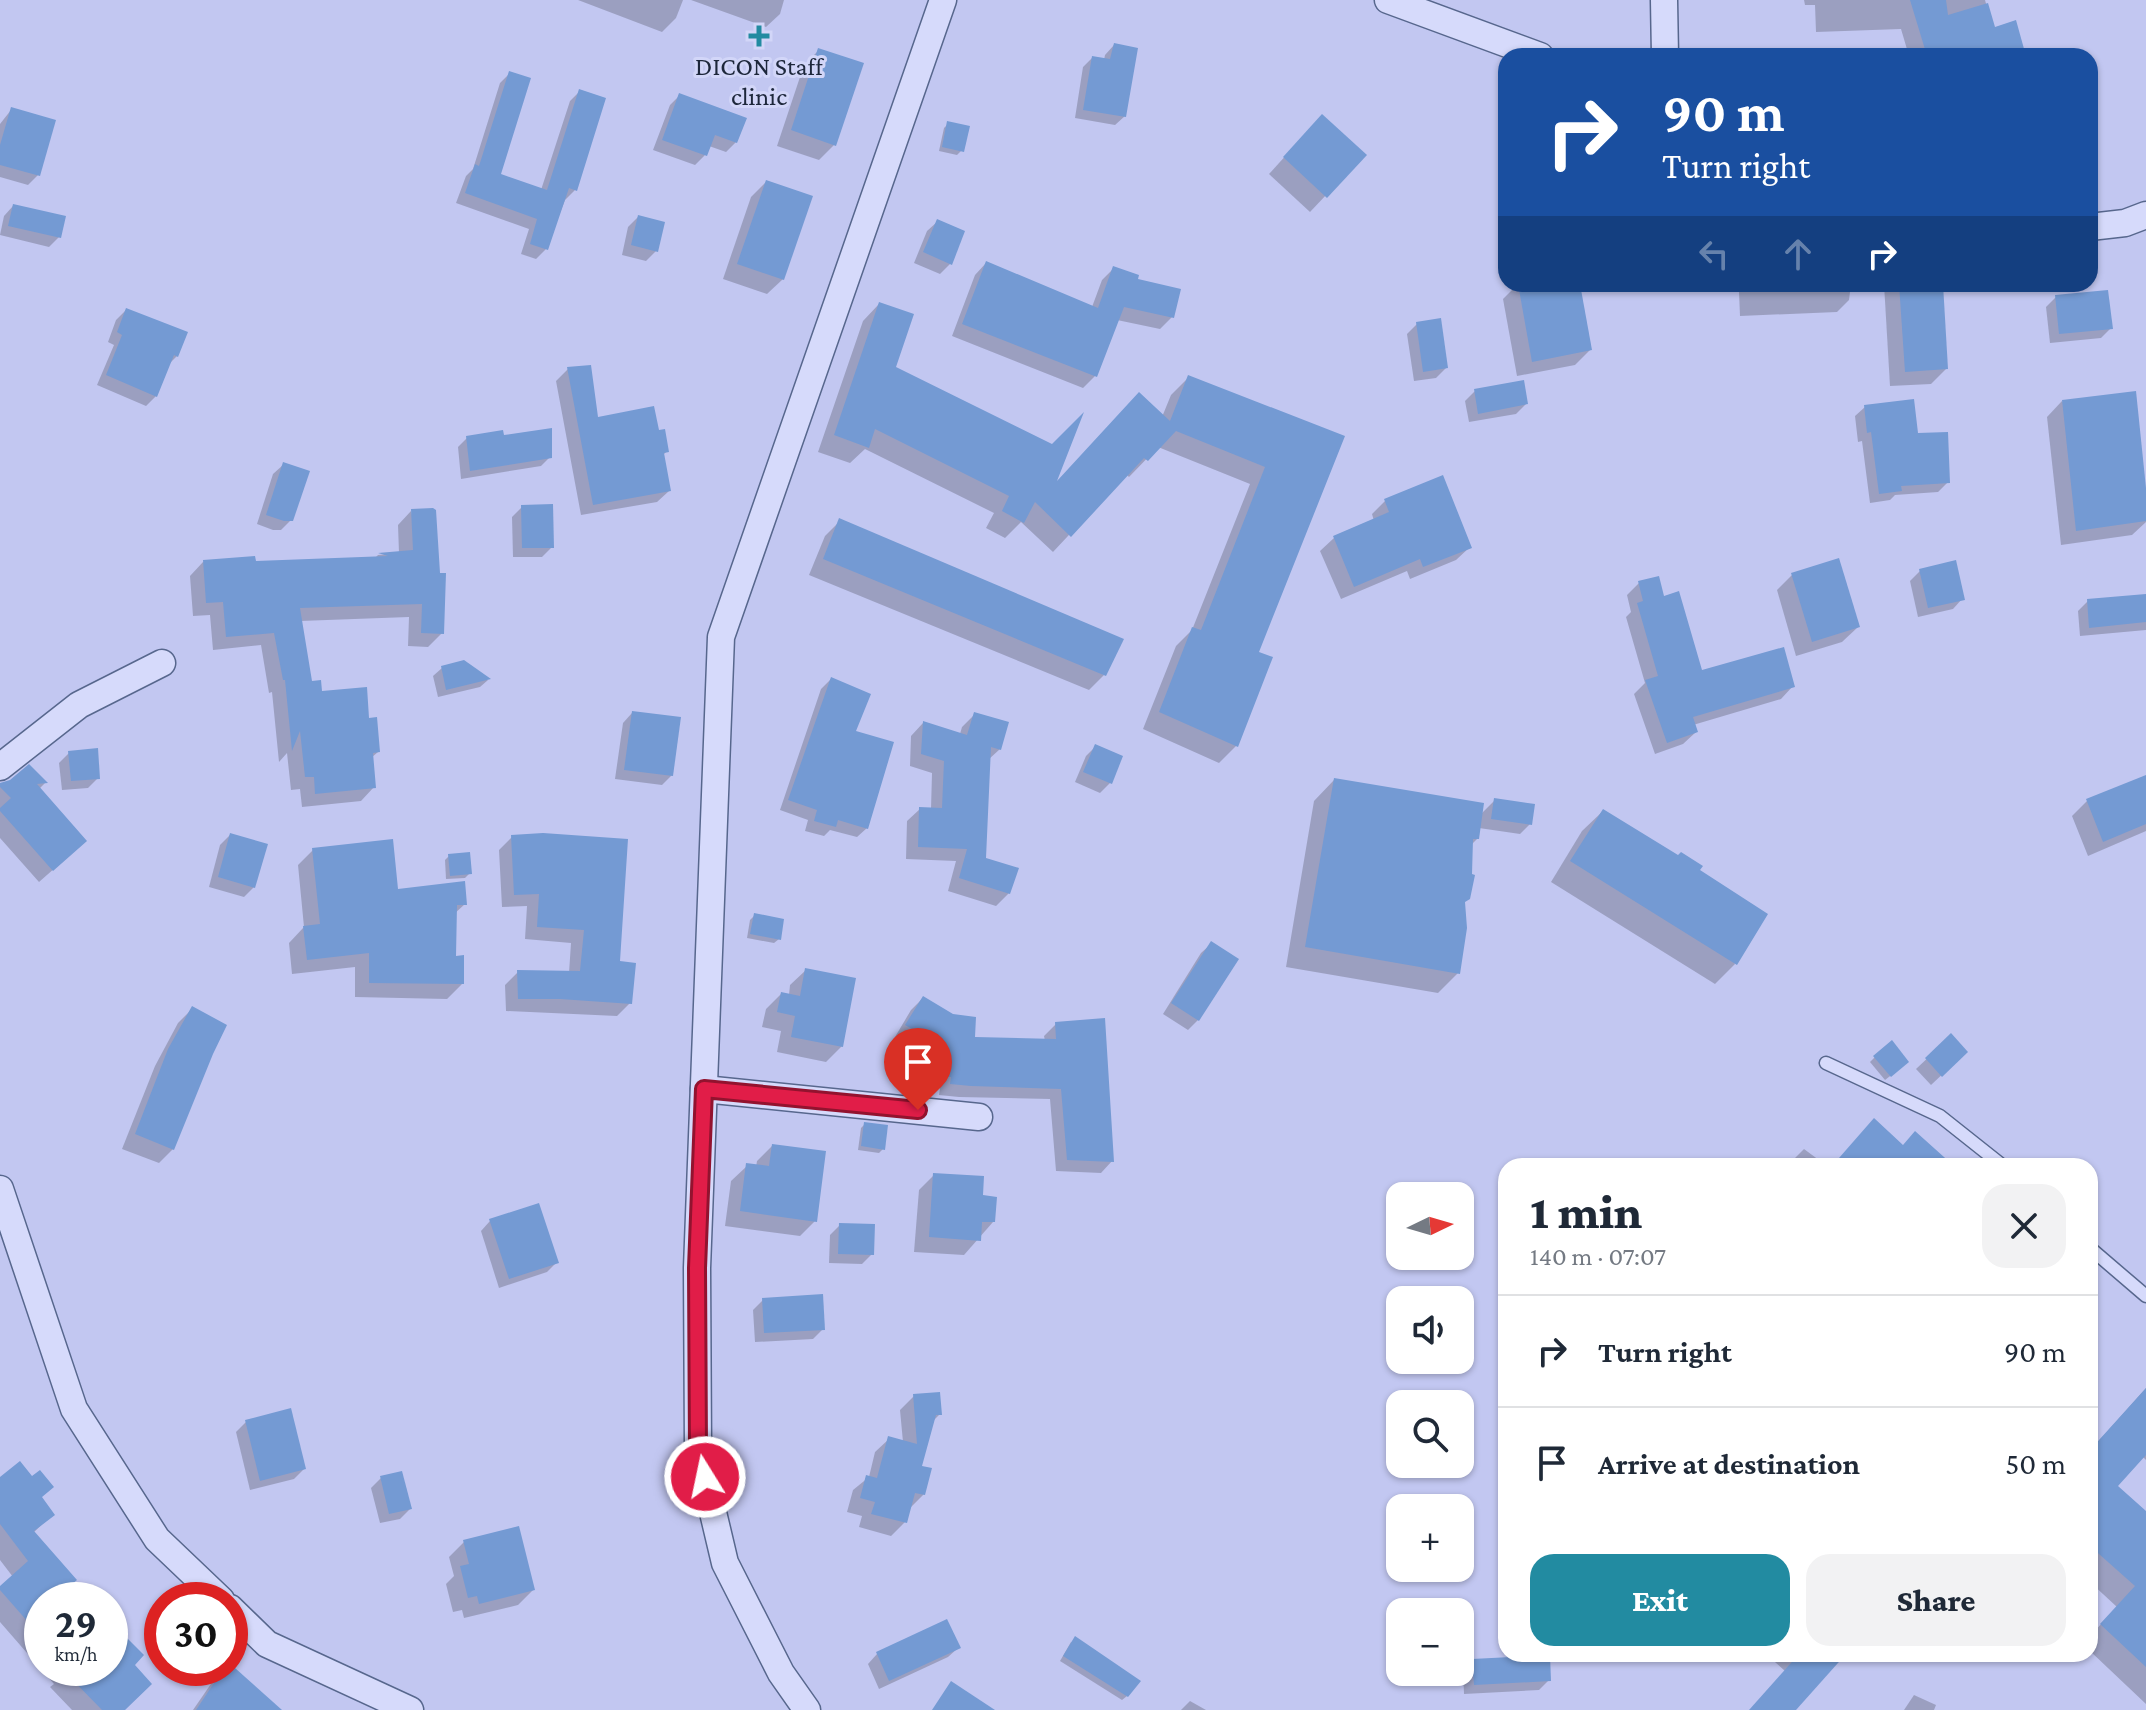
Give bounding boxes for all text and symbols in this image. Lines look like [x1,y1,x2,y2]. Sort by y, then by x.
marker: DICON Staff clinic [748,25,770,47]
place label: DICON Staff clinic [695,52,824,111]
icon: right [1530,80,1634,184]
text: 90 m [1662,81,1785,143]
text: Turn right [1662,146,1810,186]
icon: left [1692,232,1736,276]
icon: ahead [1776,232,1820,276]
icon: right [1860,232,1904,276]
pin [884,1028,952,1110]
icon: arrive [896,1040,940,1084]
north arrow [1386,1182,1474,1270]
map controls [1386,1182,1474,1686]
button: close [1982,1184,2066,1268]
text: 1 min [1530,1185,1642,1238]
text: 140 m · 07:07 [1530,1242,1666,1271]
button: sound [1386,1286,1474,1374]
icon: right [1530,1329,1574,1373]
text: Turn right [1598,1335,1732,1368]
text: 90 m [2004,1335,2066,1368]
button: search [1386,1390,1474,1478]
position arrow [663,1435,747,1519]
icon: arrive [1530,1441,1574,1485]
text: Arrive at destination [1598,1447,1860,1480]
text: 50 m [2005,1447,2066,1480]
button: + [1386,1494,1474,1582]
button: Exit [1530,1554,1790,1646]
button: Share [1806,1554,2066,1646]
speed limit sign: 30 [144,1582,248,1686]
button: − [1386,1598,1474,1686]
text: 29 [55,1601,97,1646]
text: km/h [54,1643,98,1665]

